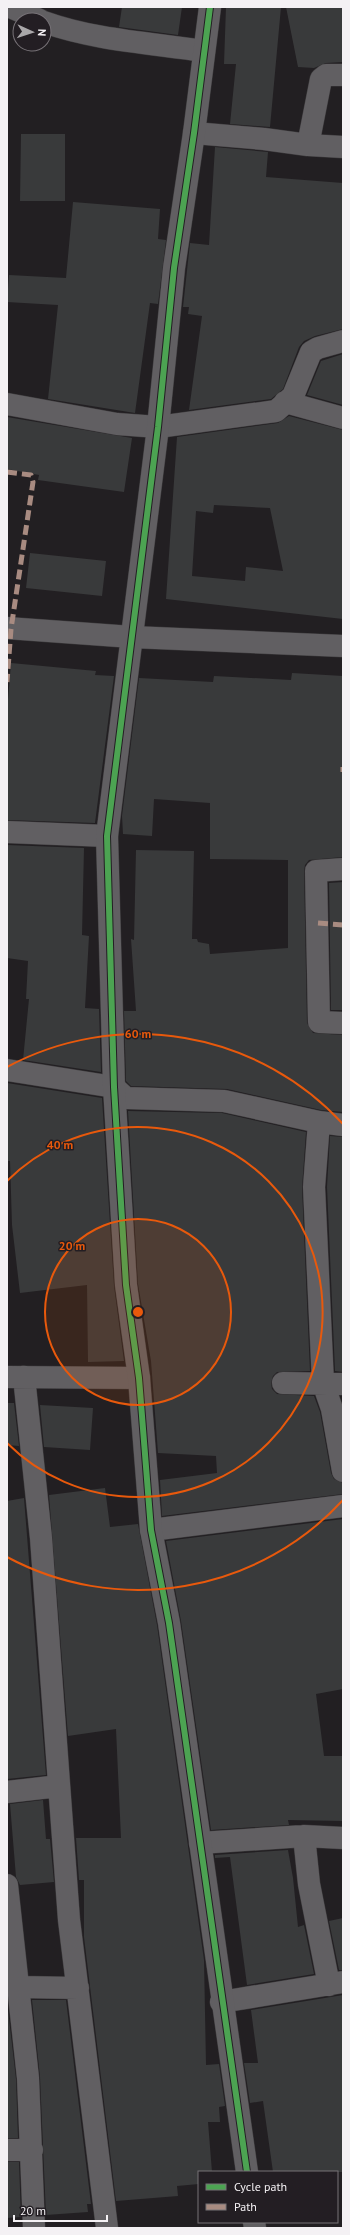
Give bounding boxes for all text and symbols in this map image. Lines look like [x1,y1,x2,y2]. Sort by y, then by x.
north arrow [12,12,52,52]
text: N [35,29,49,37]
text: 60 m [125,1026,151,1041]
text: 40 m [47,1137,73,1152]
text: 20 m [59,1238,85,1253]
centre of rings [131,1305,145,1319]
legend [198,2171,338,2223]
text: Cycle path [234,2179,287,2194]
scale bar [14,2197,107,2223]
text: Path [234,2199,257,2214]
text: 20 m [20,2203,46,2218]

